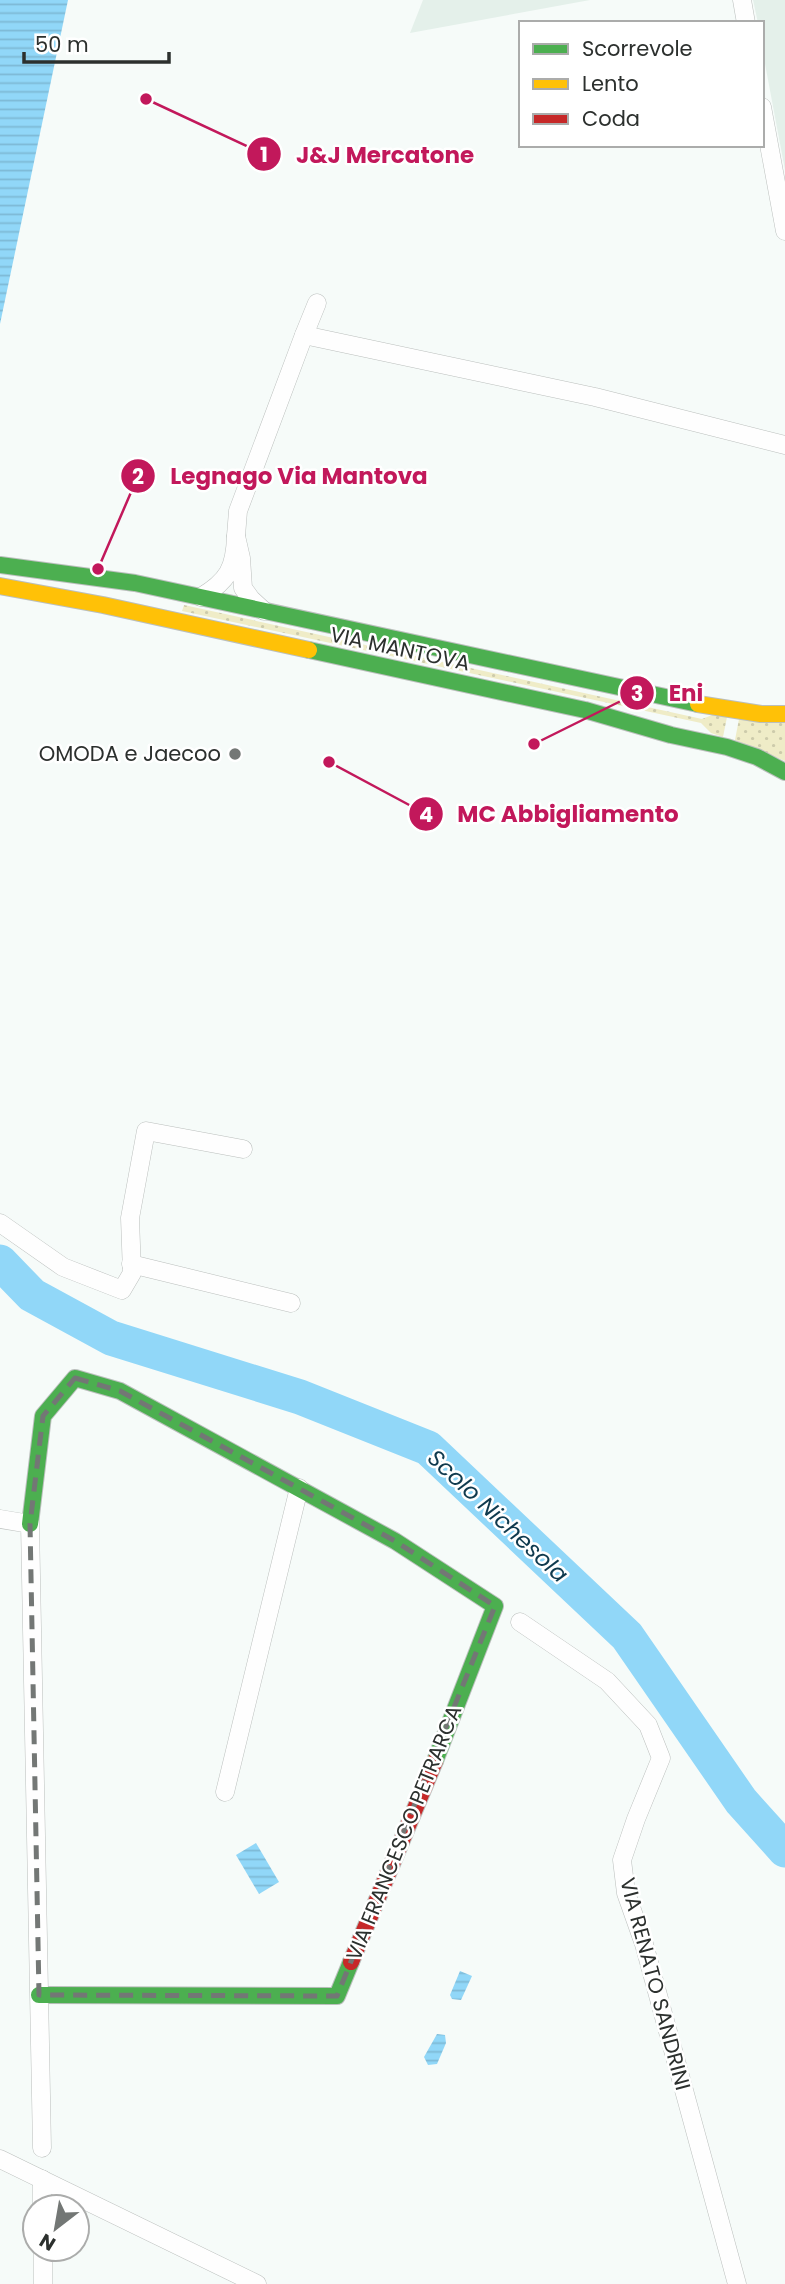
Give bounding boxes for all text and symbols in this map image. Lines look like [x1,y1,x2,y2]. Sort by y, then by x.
scale bar [24,21,170,65]
legend [519,21,764,147]
text: 50 m [35,30,89,59]
text: Scorrevole [582,34,693,63]
text: Lento [582,69,639,98]
text: Coda [582,104,640,133]
callout: J&J Mercatone [247,132,488,176]
text: J&J Mercatone [296,139,474,171]
text: 1 [260,140,268,169]
callout: Legnago Via Mantova [121,454,441,498]
text: Legnago Via Mantova [170,460,428,492]
text: 2 [132,462,144,491]
street label: VIA MANTOVA [327,620,473,677]
callout: Eni [620,671,718,715]
text: Eni [669,677,703,709]
text: 3 [631,679,643,708]
place label: OMODA e Jaecoo [39,739,221,768]
marker: OMODA e Jaecoo [227,746,243,762]
callout: MC Abbigliamento [409,792,693,836]
text: MC Abbigliamento [457,798,679,830]
text: 4 [419,800,433,829]
water label: Scolo Nichesola [421,1442,575,1590]
street label: VIA FRANCESCO PETRARCA [339,1701,468,1965]
street label: VIA RENATO SANDRINI [613,1874,698,2093]
north arrow [21,2193,91,2263]
text: N [34,2227,61,2257]

